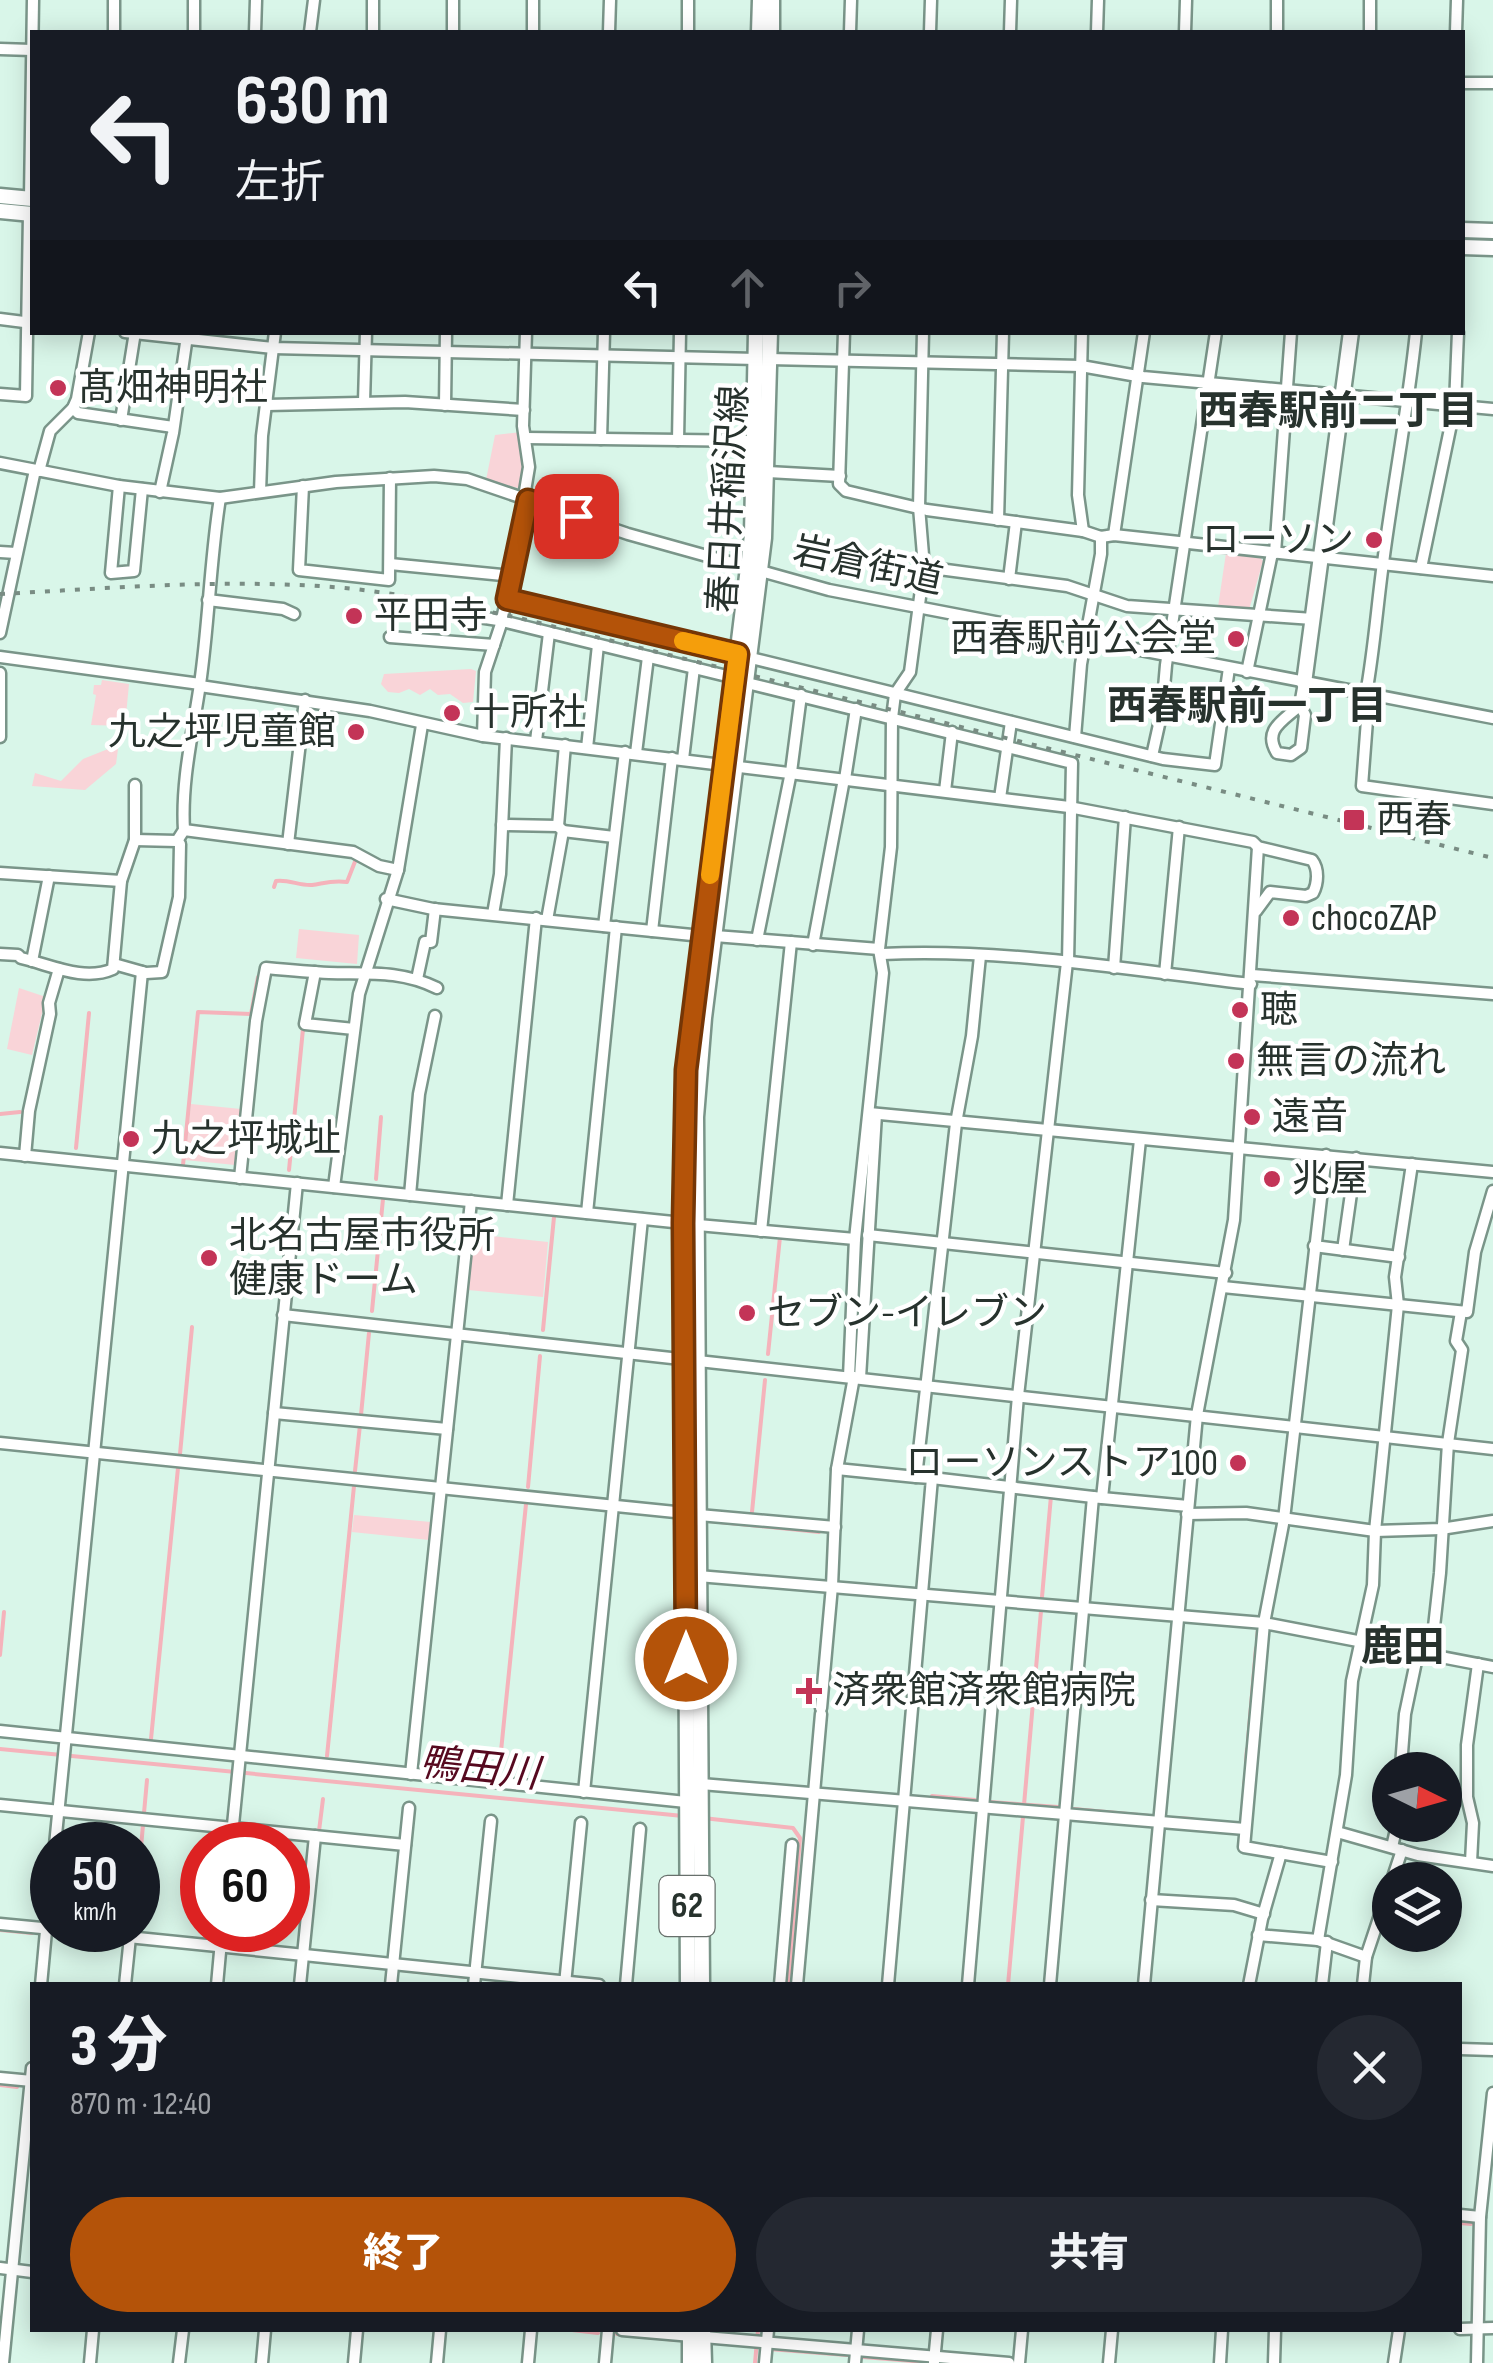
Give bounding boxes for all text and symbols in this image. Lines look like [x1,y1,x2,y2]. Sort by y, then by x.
text: 630 m [235,60,390,144]
icon: left [70,70,200,200]
text: 左折 [235,156,325,211]
icon: left [615,260,670,315]
icon: ahead [720,260,775,315]
icon: right [825,260,880,315]
place label: 髙畑神明社 [78,366,268,411]
marker: 髙畑神明社 [47,377,69,399]
street label: 春日井稲沢線 [701,384,757,614]
district label: 西春駅前二丁目 [1198,388,1478,436]
pin [534,474,619,559]
icon: arrive [549,489,604,544]
place label: ローソン [1202,518,1354,563]
street label: 岩倉街道 [789,528,947,604]
marker: ローソン [1363,529,1385,551]
place label: 平田寺 [374,594,488,639]
marker: 平田寺 [343,605,365,627]
place label: 西春駅前公会堂 [950,617,1216,662]
marker: 西春駅前公会堂 [1225,628,1247,650]
district label: 西春駅前一丁目 [1107,683,1387,731]
place label: 十所社 [472,691,586,736]
marker: 十所社 [441,702,463,724]
place label: 九之坪児童館 [108,710,336,755]
marker: 九之坪児童館 [345,721,367,743]
place label: 西春 [1376,798,1452,843]
marker: 西春 [1341,807,1367,833]
place label: chocoZAP [1311,896,1437,941]
marker: chocoZAP [1280,907,1302,929]
place label: 聴 [1260,988,1298,1033]
marker: 聴 [1229,999,1251,1021]
place label: 無言の流れ [1256,1039,1446,1084]
marker: 無言の流れ [1225,1050,1247,1072]
place label: 遠音 [1272,1095,1348,1140]
marker: 遠音 [1241,1106,1263,1128]
place label: 九之坪城址 [151,1117,341,1162]
marker: 九之坪城址 [120,1128,142,1150]
place label: 兆屋 [1292,1157,1368,1202]
marker: 兆屋 [1261,1168,1283,1190]
place label: 北名古屋市役所 健康ドーム [229,1214,495,1303]
marker: 北名古屋市役所 健康ドーム [198,1247,220,1269]
place label: セブン-イレブン [767,1291,1047,1336]
marker: セブン-イレブン [736,1302,758,1324]
place label: ローソンストア100 [906,1441,1218,1486]
marker: ローソンストア100 [1227,1452,1249,1474]
position arrow [634,1607,738,1711]
district label: 鹿田 [1361,1623,1445,1674]
place label: 済衆館済衆館病院 [832,1669,1136,1714]
marker: 済衆館済衆館病院 [796,1678,822,1704]
water label: 鴨田川 [417,1739,545,1800]
north arrow [1372,1752,1462,1842]
map controls [1372,1752,1462,1952]
speed limit sign: 60 [180,1822,310,1952]
text: 50 [72,1845,118,1905]
button: layers [1372,1862,1462,1952]
road number: 62 [660,1876,714,1936]
text: km/h [73,1897,117,1928]
text: 3 分 [70,2011,167,2083]
button: close [1317,2015,1422,2120]
text: 870 m · 12:40 [70,2085,211,2124]
button: 終了 [70,2197,736,2312]
button: 共有 [756,2197,1422,2312]

